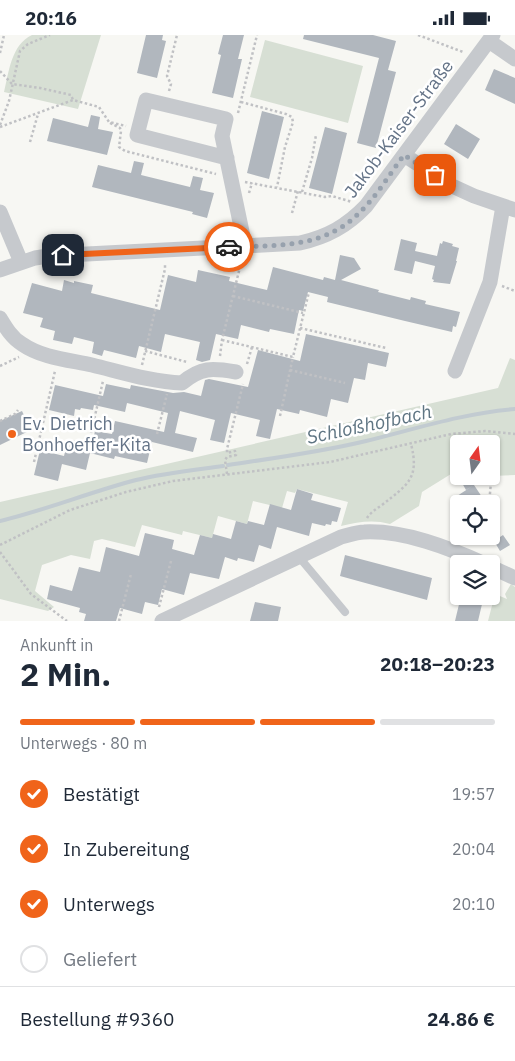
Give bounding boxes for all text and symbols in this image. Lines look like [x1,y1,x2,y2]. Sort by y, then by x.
text: 20:16 [25,6,77,30]
street label: Jakob-Kaiser-Straße [339,55,458,202]
pin [414,154,456,196]
icon: bag [421,161,449,189]
courier [204,222,254,272]
icon: car [215,233,243,261]
pin [42,234,84,276]
icon: home [49,241,77,269]
water label: Schloßhofbach [304,399,434,449]
place label: Ev. Dietrich Bonhoeffer-Kita [22,412,151,456]
marker: Ev. Dietrich Bonhoeffer-Kita [6,428,18,440]
north arrow [450,435,500,485]
map controls [450,435,500,605]
button: locate [450,495,500,545]
button: layers [450,555,500,605]
text: Ankunft in [20,635,93,655]
text: 20:18–20:23 [380,652,495,676]
text: 2 Min. [20,653,111,695]
text: Unterwegs · 80 m [20,733,147,753]
icon: check [20,780,48,808]
text: Bestätigt [63,782,140,806]
text: 19:57 [452,784,495,804]
icon: check [20,835,48,863]
text: In Zubereitung [63,837,189,861]
text: 20:04 [452,839,495,859]
icon: check [20,890,48,918]
text: Unterwegs [63,892,155,916]
text: 20:10 [452,894,495,914]
text: Geliefert [63,947,137,971]
text: Bestellung #9360 [20,1007,174,1031]
text: 24.86 € [427,1007,495,1031]

